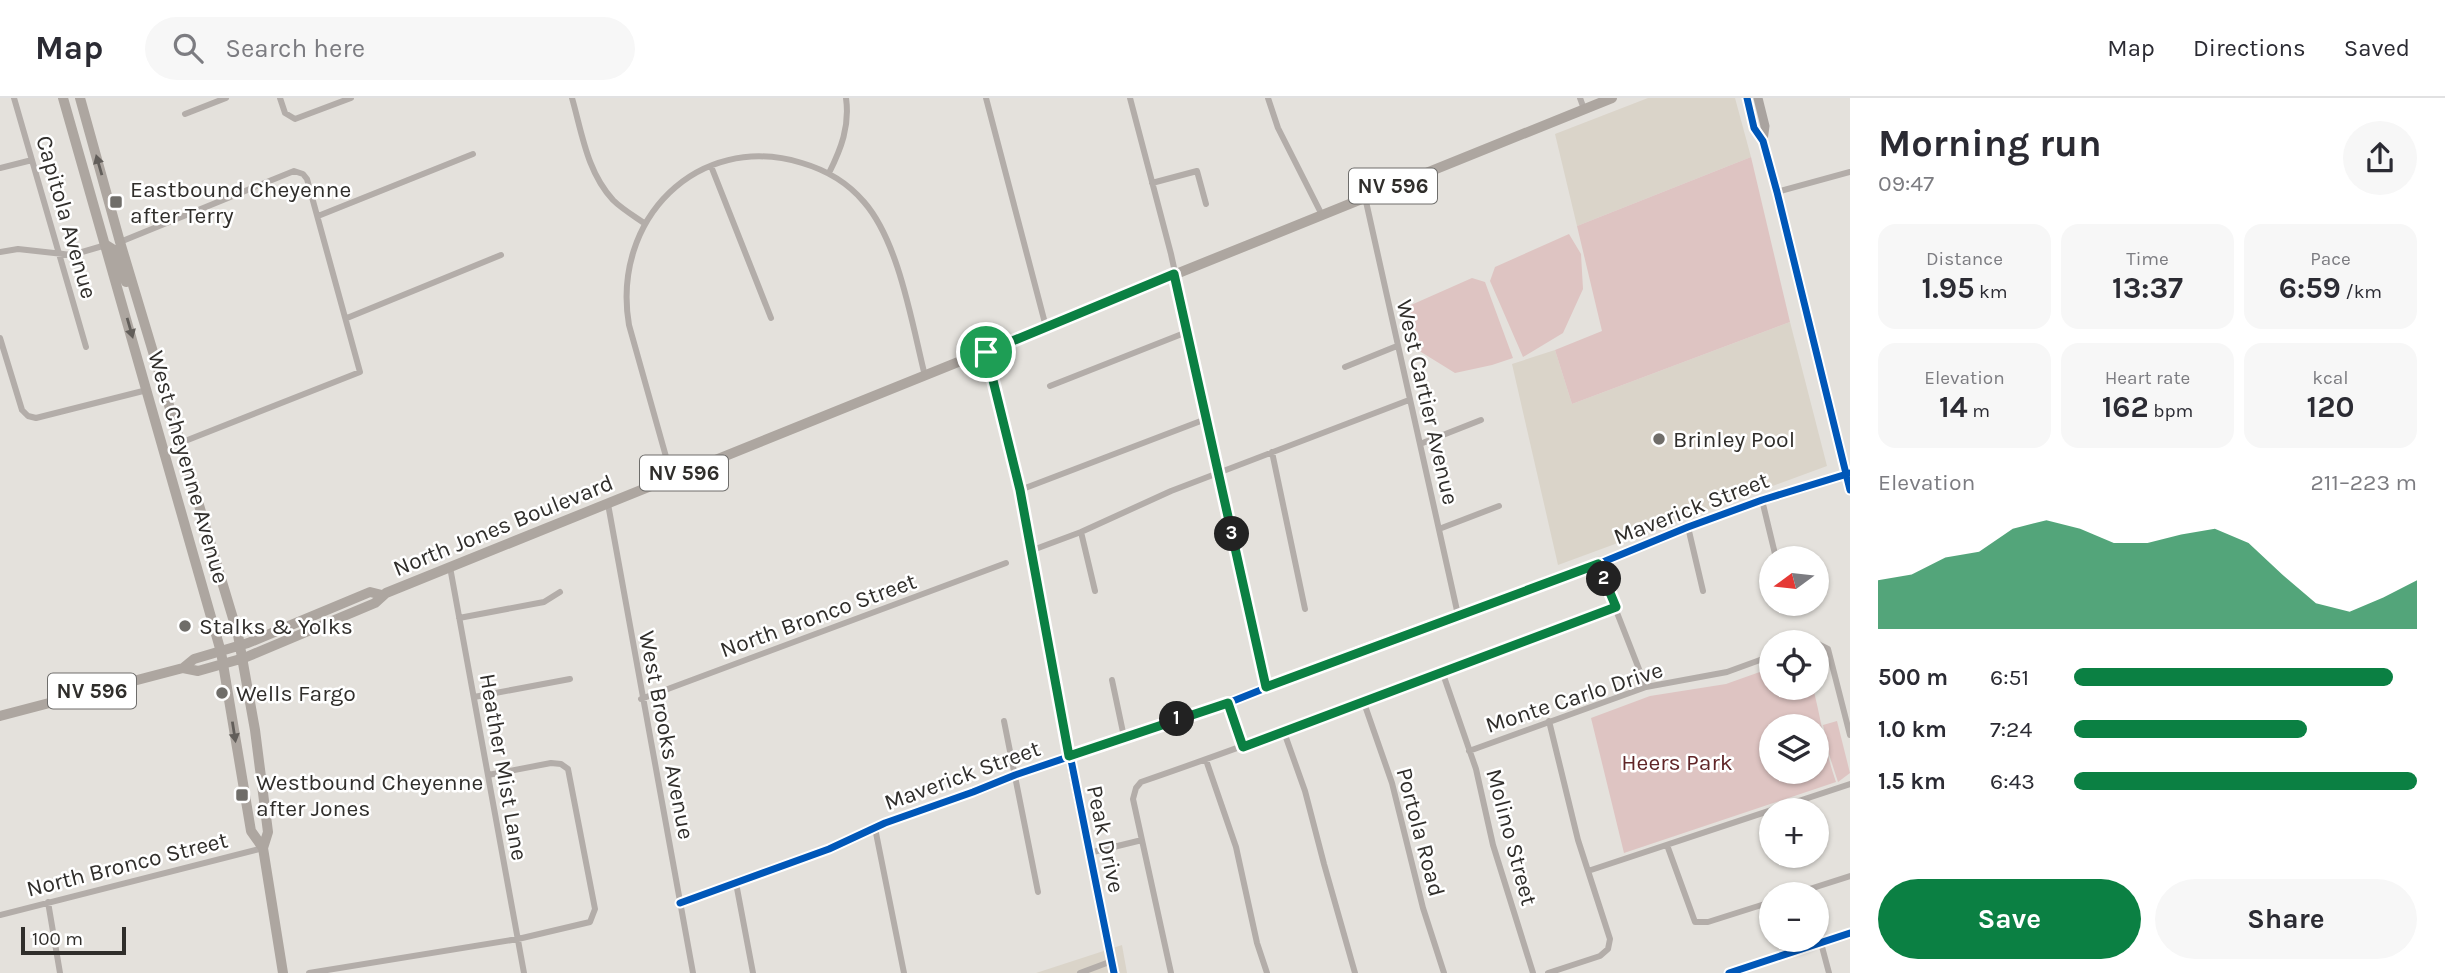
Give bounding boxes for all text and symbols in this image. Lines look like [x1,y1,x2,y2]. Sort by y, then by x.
search box [145,17,635,80]
text: Map [35,29,103,67]
icon: search [169,29,207,67]
text: Search here [225,33,365,64]
text: Map [2107,34,2155,62]
text: Directions [2193,34,2306,62]
text: Saved [2344,34,2410,62]
text: Morning run [1878,121,2102,166]
button: share [2343,121,2417,195]
street label: Capitola Avenue [30,132,103,302]
one-way arrow [93,154,104,176]
road number: NV 596 [1349,168,1437,204]
text: 09:47 [1878,170,1934,197]
place label: Eastbound Cheyenne after Terry [130,176,351,229]
marker: Eastbound Cheyenne after Terry [108,194,124,210]
text: Distance [1926,248,2003,270]
text: Time [2126,248,2169,270]
text: Pace [2310,248,2351,270]
text: 1.95 [1922,270,1974,306]
text: 13:37 [2112,270,2183,306]
text: 6:59 [2279,270,2341,306]
text: km [1974,281,2007,303]
text: /km [2341,281,2382,303]
street label: West Cartier Avenue [1391,297,1464,507]
one-way arrow [125,318,135,339]
pin [956,322,1016,382]
icon: arrive [967,333,1005,371]
street label: West Cheyenne Avenue [142,348,235,587]
text: Elevation [1924,367,2005,389]
text: Heart rate [2105,367,2190,389]
text: kcal [2312,367,2349,389]
text: 14 [1939,389,1968,425]
text: 162 [2102,389,2149,425]
text: 120 [2307,389,2354,425]
text: m [1968,400,1990,422]
text: bpm [2149,400,2193,422]
place label: Brinley Pool [1673,426,1795,453]
marker: Brinley Pool [1651,431,1667,447]
road number: NV 596 [640,456,728,490]
street label: Maverick Street [1610,466,1773,550]
street label: North Jones Boulevard [389,469,617,582]
text: Elevation [1878,469,1975,496]
text: 211–223 m [2310,469,2417,496]
pin: 3 [1214,516,1250,551]
text: 3 [1226,522,1237,544]
north arrow [1759,546,1829,616]
map controls [1759,546,1829,952]
pin: 2 [1586,561,1622,596]
street label: North Bronco Street [716,567,920,664]
text: 2 [1598,567,1609,589]
place label: Stalks & Yolks [199,613,353,640]
marker: Stalks & Yolks [177,618,193,634]
street label: West Brooks Avenue [633,629,700,842]
button: locate [1759,630,1829,700]
street label: Monte Carlo Drive [1482,656,1666,739]
text: 500 m [1878,664,1948,691]
text: 6:51 [1990,664,2029,691]
street label: Heather Mist Lane [474,671,533,863]
road number: NV 596 [48,674,136,708]
place label: Wells Fargo [236,680,356,707]
marker: Wells Fargo [214,685,230,701]
pin: 1 [1160,702,1194,736]
text: 1 [1173,707,1180,729]
button: layers [1759,714,1829,784]
text: 1.0 km [1878,716,1947,743]
text: 7:24 [1990,716,2032,743]
one-way arrow [229,721,240,743]
street label: Maverick Street [880,735,1044,816]
park label: Heers Park [1621,749,1733,776]
street label: Portola Road [1390,765,1451,900]
street label: Molino Street [1480,766,1543,909]
text: 1.5 km [1878,768,1946,795]
text: 6:43 [1990,768,2035,795]
place label: Westbound Cheyenne after Jones [256,769,483,822]
street label: Peak Drive [1081,783,1130,895]
marker: Westbound Cheyenne after Jones [234,787,250,803]
button: + [1759,798,1829,868]
street label: North Bronco Street [24,826,231,903]
button: Save [1878,879,2141,959]
button: Share [2155,879,2417,959]
button: − [1759,882,1829,952]
scale bar [21,924,126,956]
text: 100 m [32,928,83,950]

